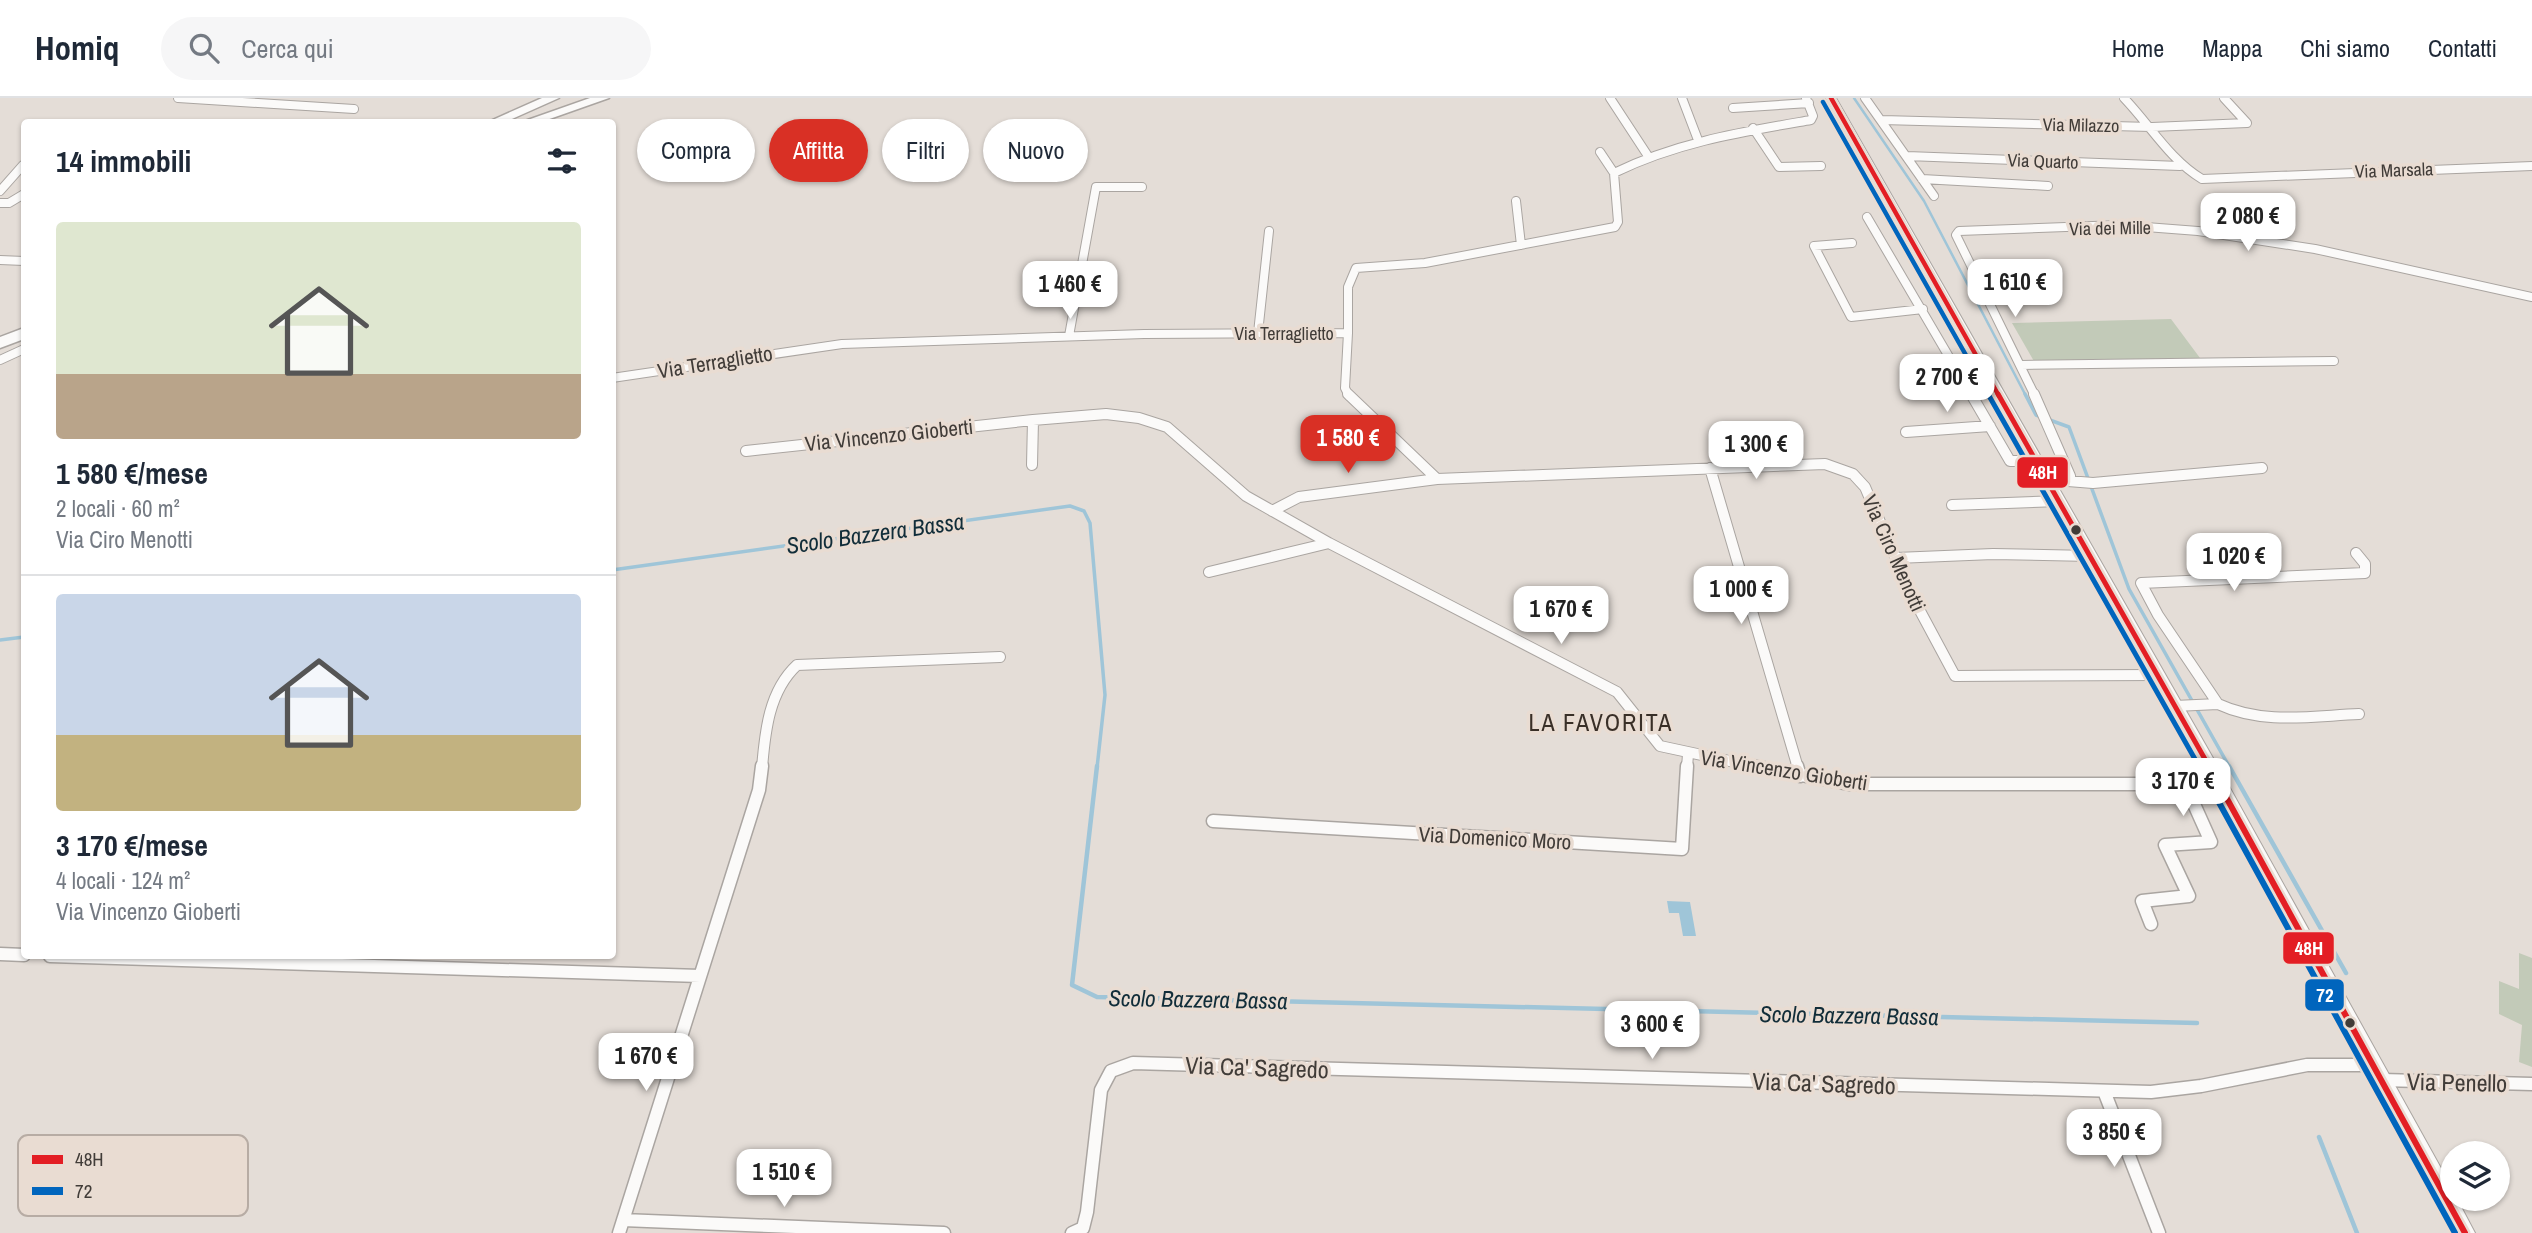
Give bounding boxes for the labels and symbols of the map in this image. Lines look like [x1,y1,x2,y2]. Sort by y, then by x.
street label: Via Milazzo [2042,112,2120,138]
street label: Via Quarto [2007,147,2079,175]
street label: Via Marsala [2354,156,2434,184]
pin: 2 080 € [2183,194,2313,253]
street label: Via dei Mille [2069,215,2151,241]
pin: 1 610 € [1950,260,2080,319]
pin: 1 460 € [1005,262,1135,321]
street label: Via Terraglietto [1234,321,1334,346]
street label: Via Terraglietto [655,339,775,385]
pin: 2 700 € [1882,354,2012,414]
street label: Via Vincenzo Gioberti [804,412,974,458]
pin: 1 580 € [1283,416,1413,475]
pin: 1 300 € [1691,422,1821,481]
line badge: 48H [2016,456,2069,489]
text: 48H [2029,459,2057,485]
street label: Via Ciro Menotti [1855,490,1933,616]
water label: Scolo Bazzera Bassa [784,505,966,561]
unlabelled marker [2069,523,2083,537]
pin: 1 020 € [2169,533,2299,593]
pin: 1 000 € [1676,566,1806,626]
pin: 1 670 € [1496,587,1626,646]
district label: LA FAVORITA [1529,706,1673,738]
street label: Via Vincenzo Gioberti [1698,742,1870,798]
pin: 3 170 € [2118,758,2248,818]
street label: Via Domenico Moro [1418,820,1572,856]
line badge: 48H [2282,931,2335,965]
text: 48H [2295,935,2323,961]
line badge: 72 [2304,978,2345,1012]
water label: Scolo Bazzera Bassa [1108,982,1288,1016]
text: 72 [2316,982,2334,1008]
water label: Scolo Bazzera Bassa [1759,998,1939,1032]
pin: 3 600 € [1587,1002,1717,1061]
unlabelled marker [2343,1016,2357,1030]
pin: 1 670 € [581,1034,711,1093]
street label: Via Ca' Sagredo [1185,1049,1329,1085]
street label: Via Ca' Sagredo [1752,1065,1896,1101]
street label: Via Penello [2407,1065,2507,1099]
pin: 3 850 € [2049,1110,2179,1169]
legend [18,1135,248,1216]
text: 48H [75,1146,104,1172]
pin: 1 510 € [719,1150,849,1209]
text: 72 [75,1178,92,1204]

